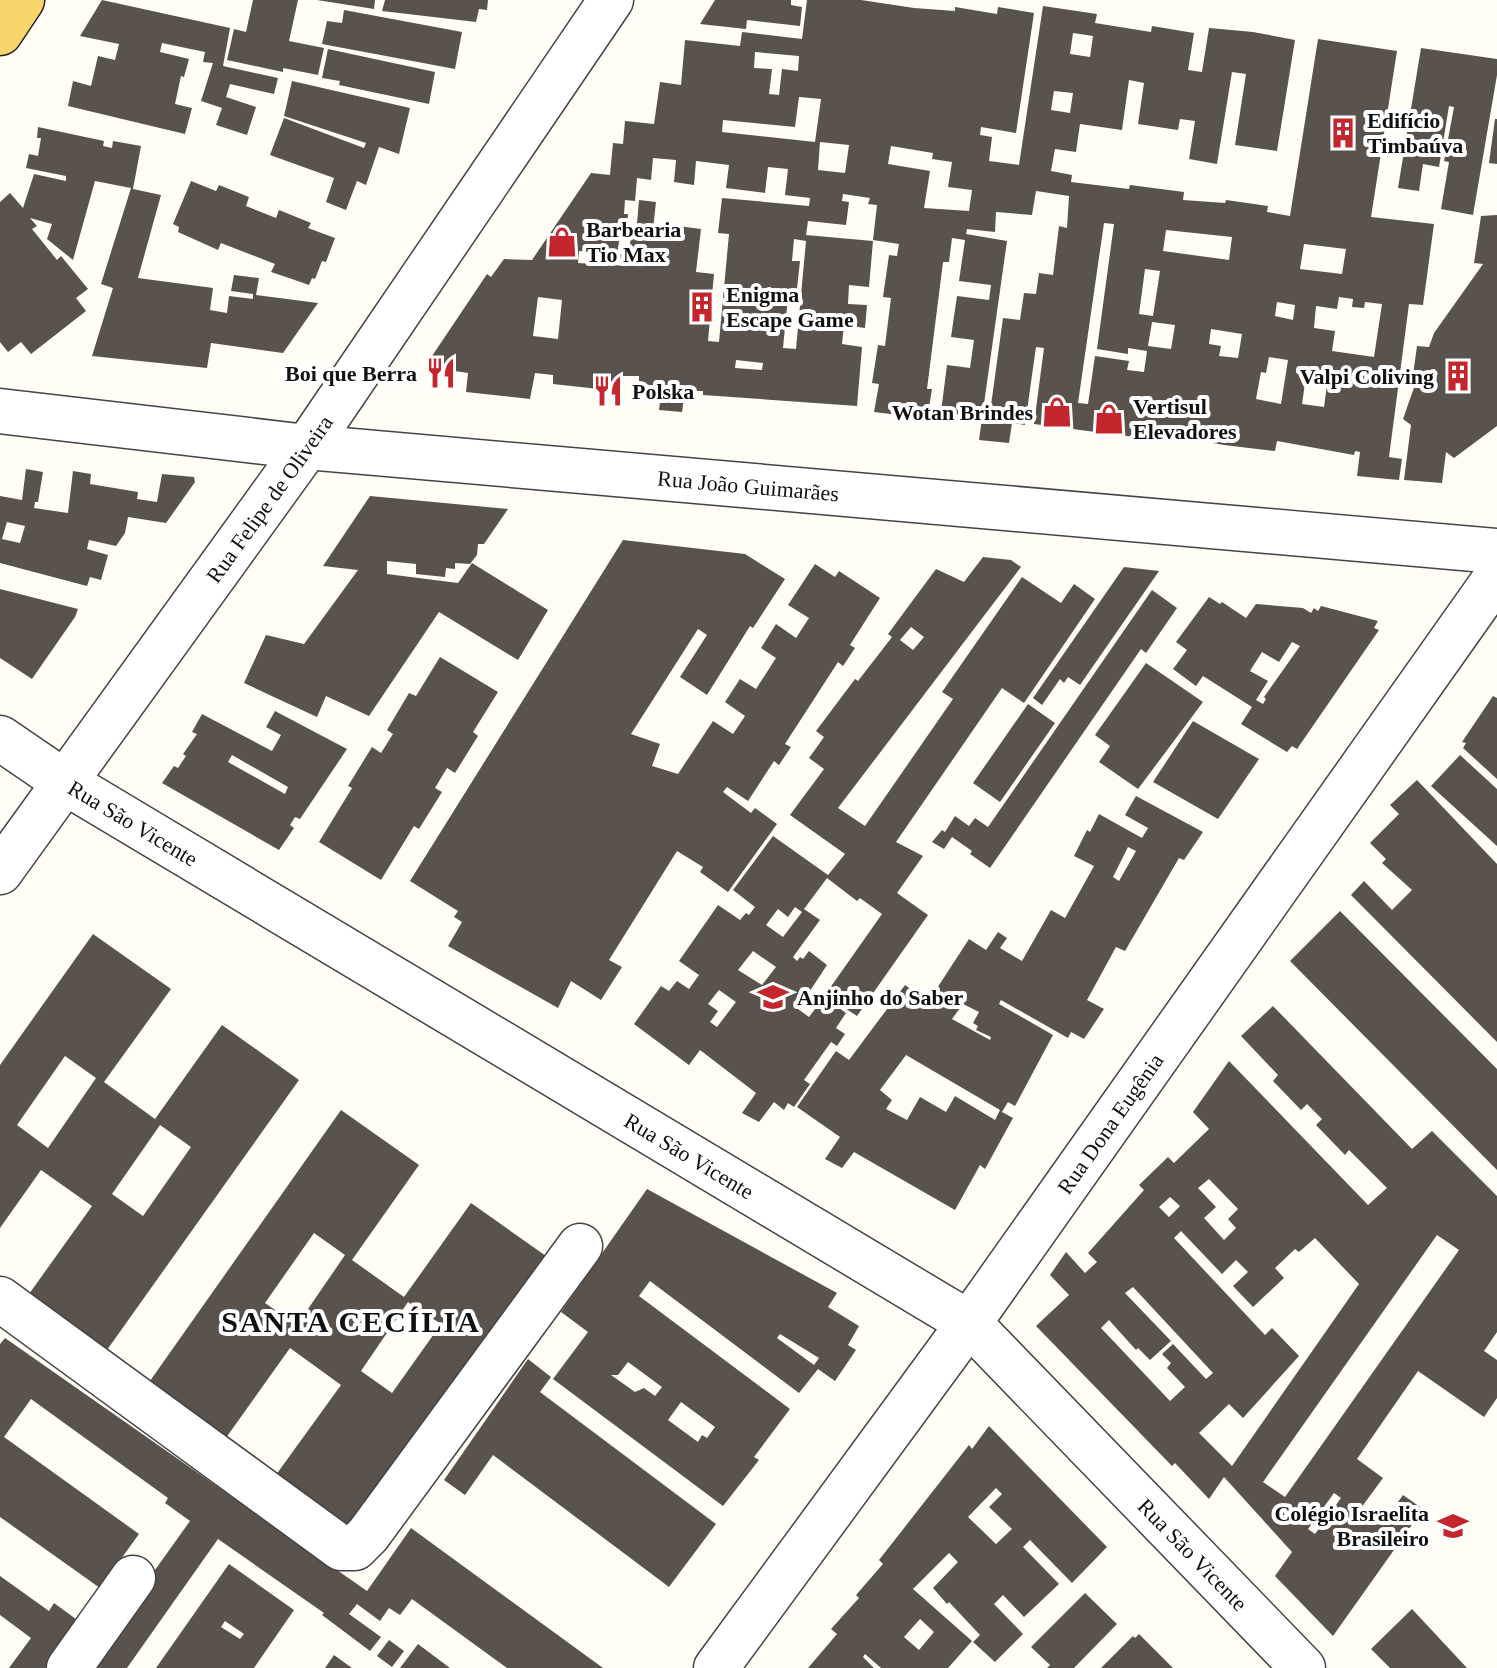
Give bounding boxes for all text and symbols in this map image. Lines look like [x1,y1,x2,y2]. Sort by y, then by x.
place label: Edifício Timbaúva [1367,108,1463,158]
building icon: Edifício Timbaúva [1326,116,1360,150]
place label: Barbearia Tio Max [586,217,681,267]
shop icon: Barbearia Tio Max [545,225,579,259]
place label: Enigma Escape Game [726,282,854,332]
building icon: Enigma Escape Game [685,290,719,324]
restaurant icon: Boi que Berra [424,356,458,390]
building icon: Valpi Coliving [1441,359,1475,393]
place label: Boi que Berra [285,361,417,386]
place label: Valpi Coliving [1300,364,1434,389]
restaurant icon: Polska [591,374,625,408]
place label: Polska [632,379,694,404]
place label: Vertisul Elevadores [1133,394,1237,444]
shop icon: Wotan Brindes [1040,395,1074,429]
place label: Wotan Brindes [892,400,1033,425]
shop icon: Vertisul Elevadores [1092,402,1126,436]
street label: Rua Felipe de Oliveira [201,410,338,587]
street label: Rua João Guimarães [656,465,840,506]
street label: Rua São Vicente [64,775,202,871]
school or university icon: Anjinho do Saber [756,980,790,1014]
place label: Anjinho do Saber [797,985,964,1010]
street label: Rua Dona Eugênia [1052,1048,1168,1199]
street label: Rua São Vicente [620,1107,758,1204]
district label: SANTA CECÍLIA [221,1305,481,1338]
street label: Rua São Vicente [1133,1493,1253,1616]
place label: Colégio Israelita Brasileiro [1274,1501,1429,1551]
school or university icon: Colégio Israelita Brasileiro [1436,1509,1470,1543]

